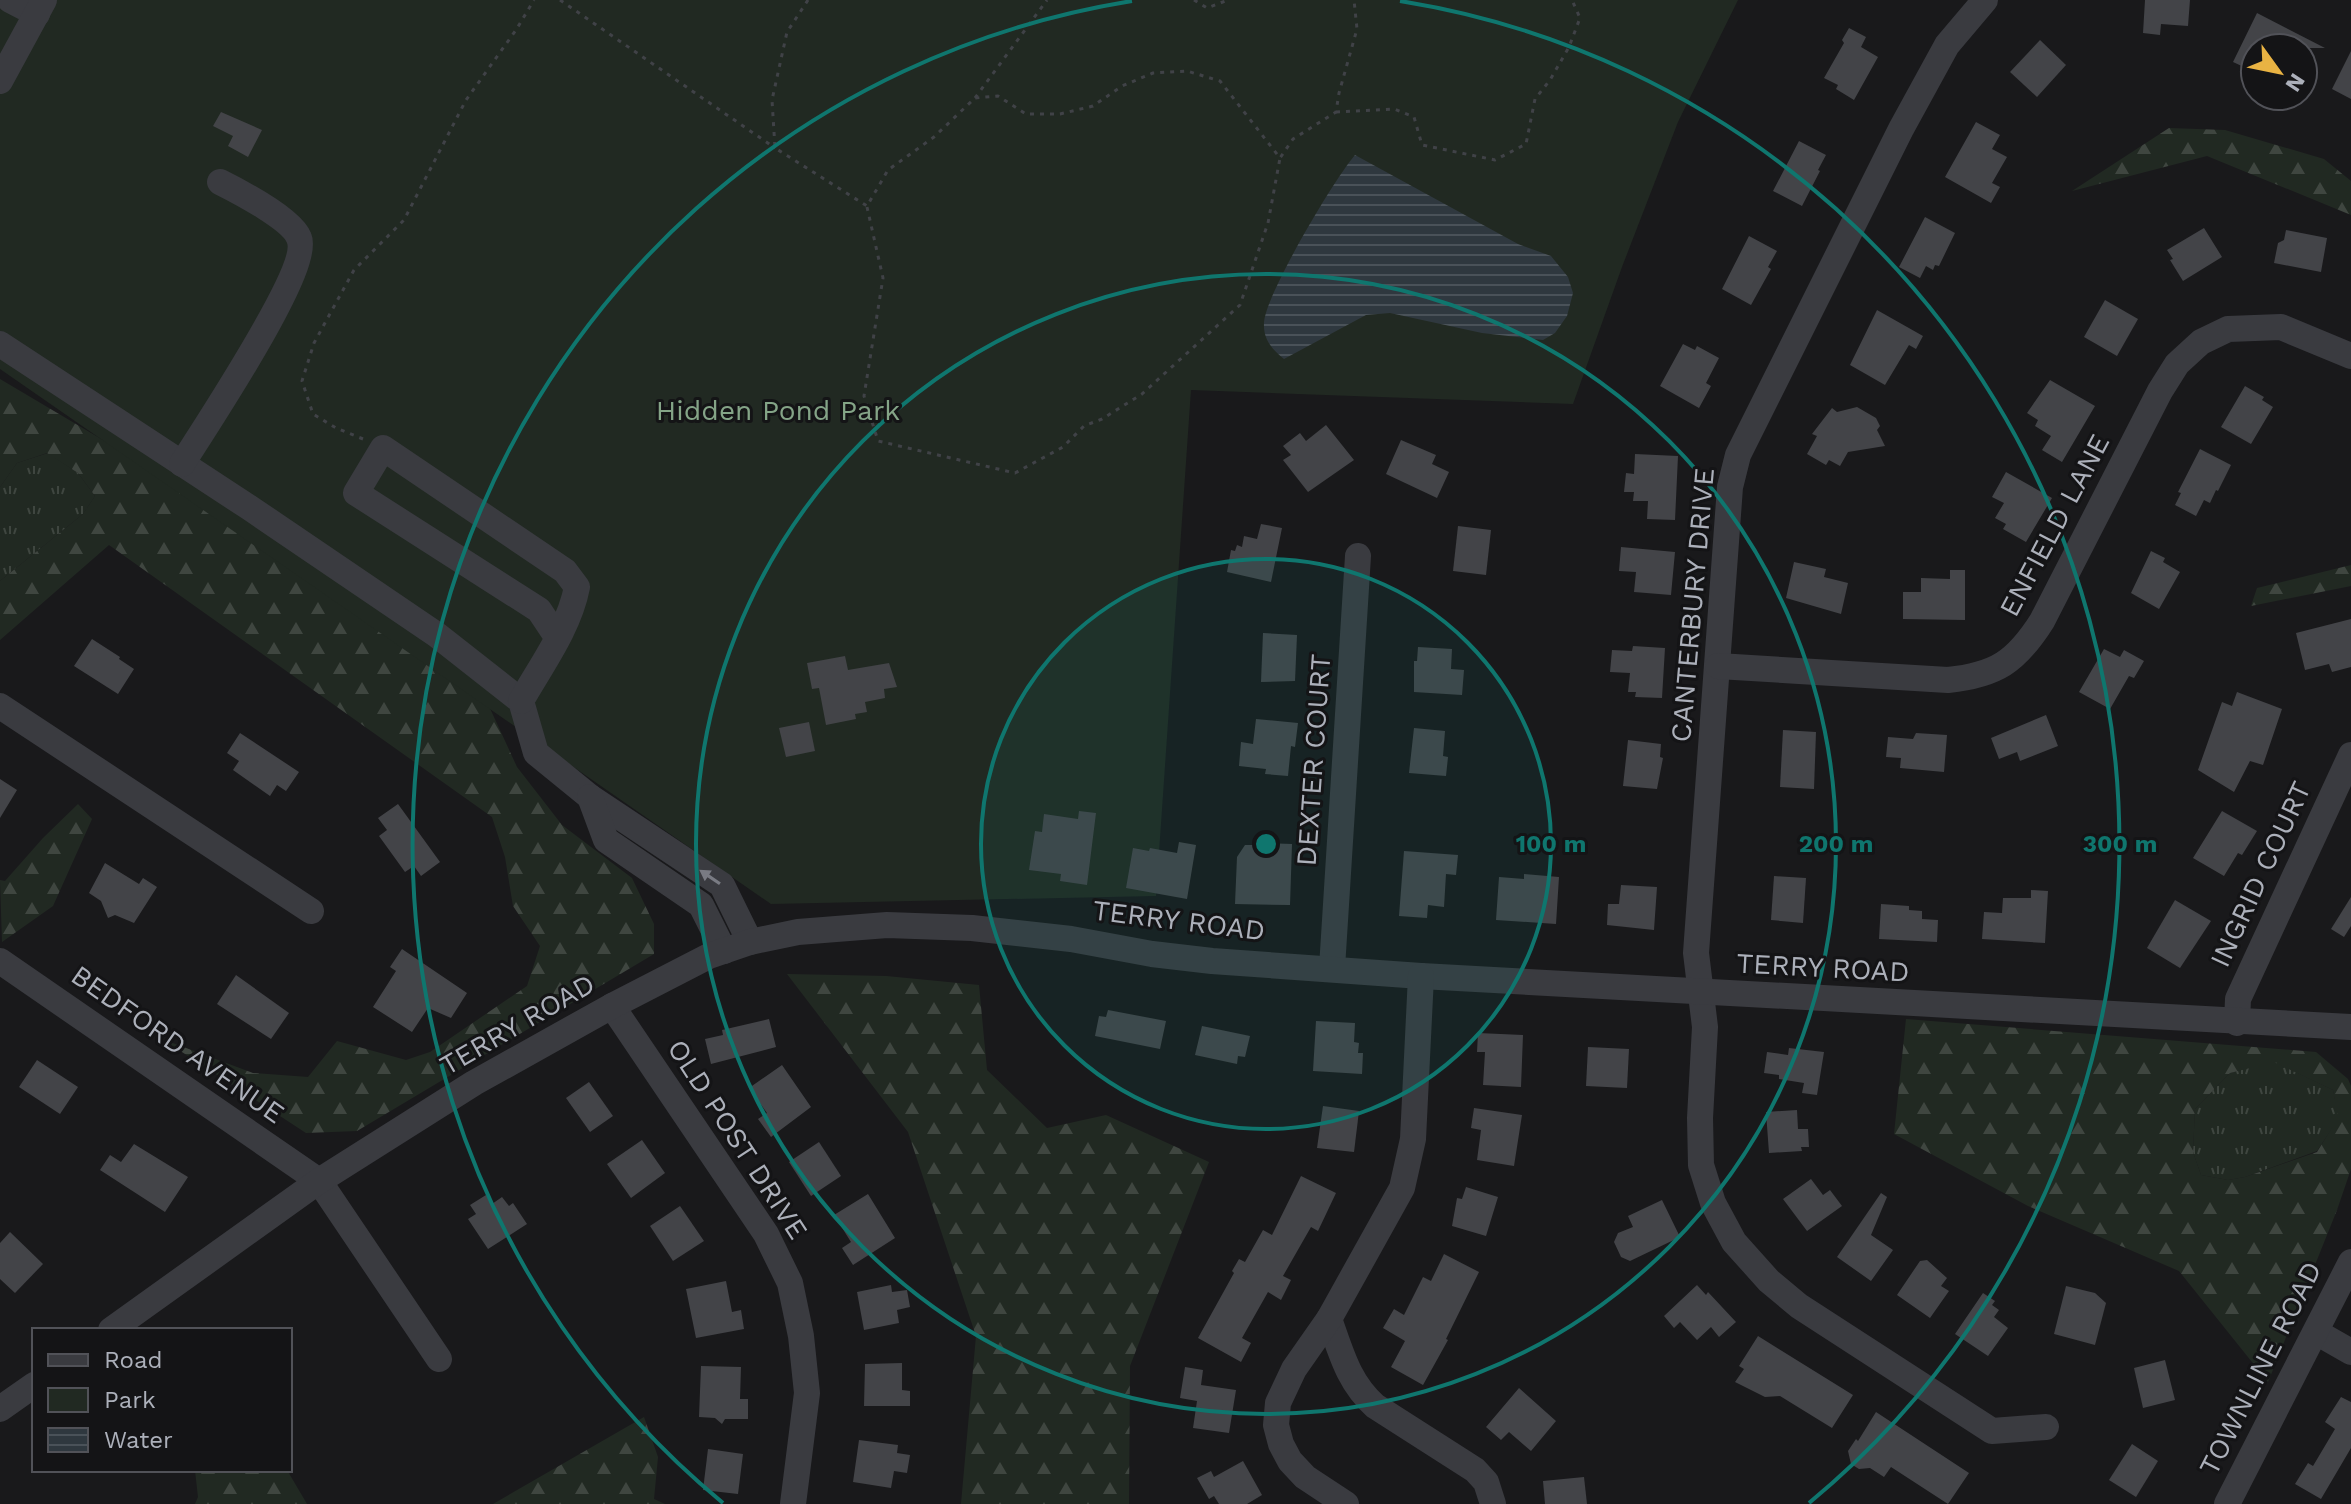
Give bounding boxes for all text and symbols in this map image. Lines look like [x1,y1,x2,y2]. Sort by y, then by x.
north arrow [2239,32,2319,112]
text: N [2280,69,2310,96]
park label: Hidden Pond Park [656,394,900,427]
street label: ENFIELD LANE [1993,428,2116,622]
street label: CANTERBURY DRIVE [1664,467,1721,744]
street label: DEXTER COURT [1290,653,1337,867]
street label: INGRID COURT [2203,776,2318,972]
centre of rings [1252,830,1280,858]
text: 100 m [1516,830,1586,858]
text: 200 m [1799,830,1873,858]
text: 300 m [2083,830,2157,858]
one-way arrow [699,870,721,885]
street label: TERRY ROAD [1091,894,1267,947]
street label: TERRY ROAD [1736,946,1910,989]
street label: BEDFORD AVENUE [65,959,291,1130]
street label: TERRY ROAD [434,967,601,1082]
street label: OLD POST DRIVE [661,1033,814,1245]
street label: TOWNLINE ROAD [2192,1256,2328,1480]
legend [32,1328,292,1472]
text: Road [104,1346,163,1374]
text: Park [104,1386,156,1414]
text: Water [104,1426,173,1454]

